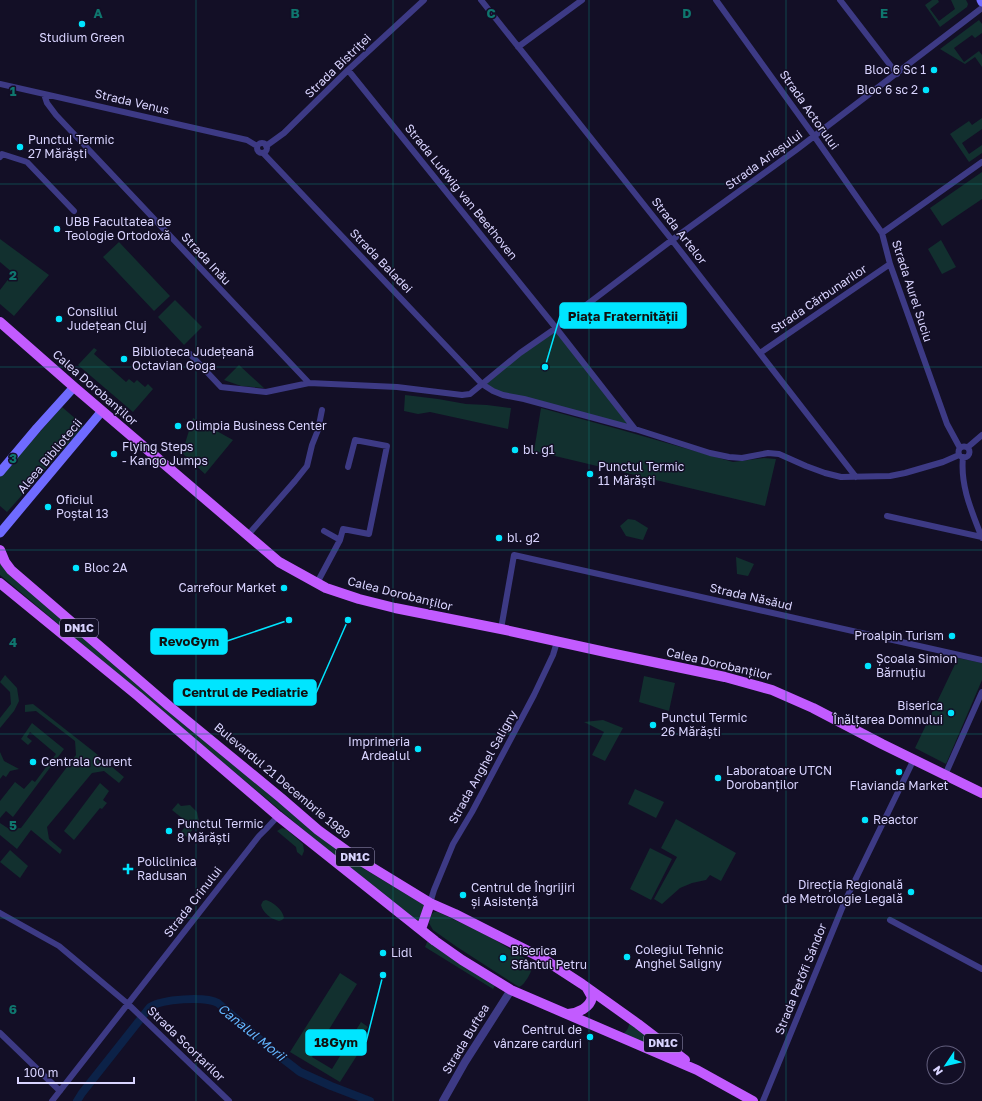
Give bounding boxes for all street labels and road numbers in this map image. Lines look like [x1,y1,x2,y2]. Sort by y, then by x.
street label: Strada Bistriței [301,30,374,101]
street label: Strada Actorului [776,67,842,152]
street label: Strada Venus [93,86,171,117]
street label: Strada Ludwig van Beethoven [402,121,521,263]
street label: Strada Arieșului [722,127,805,193]
street label: Strada Artelor [649,194,710,267]
street label: Strada Baladei [347,225,416,296]
street label: Strada Inău [178,229,234,288]
street label: Strada Aurel Suciu [889,238,936,344]
street label: Strada Cărbunarilor [768,261,870,336]
street label: Calea Dorobanților [50,347,141,429]
street label: Aleea Bibliotecii [14,415,85,496]
street label: Calea Dorobanților [346,573,455,614]
street label: Strada Năsăud [708,580,794,613]
road number: DN1C [60,619,98,637]
street label: Calea Dorobanților [665,644,774,683]
street label: Strada Anghel Saligny [445,707,520,826]
street label: Bulevardul 21 Decembrie 1989 [211,719,353,842]
road number: DN1C [336,848,374,866]
street label: Strada Crinului [160,863,225,940]
street label: Strada Petőfi Sándor [771,921,830,1037]
street label: Strada Buftea [439,1001,492,1077]
street label: Strada Scorțarilor [144,1003,228,1085]
road number: DN1C [644,1034,682,1052]

